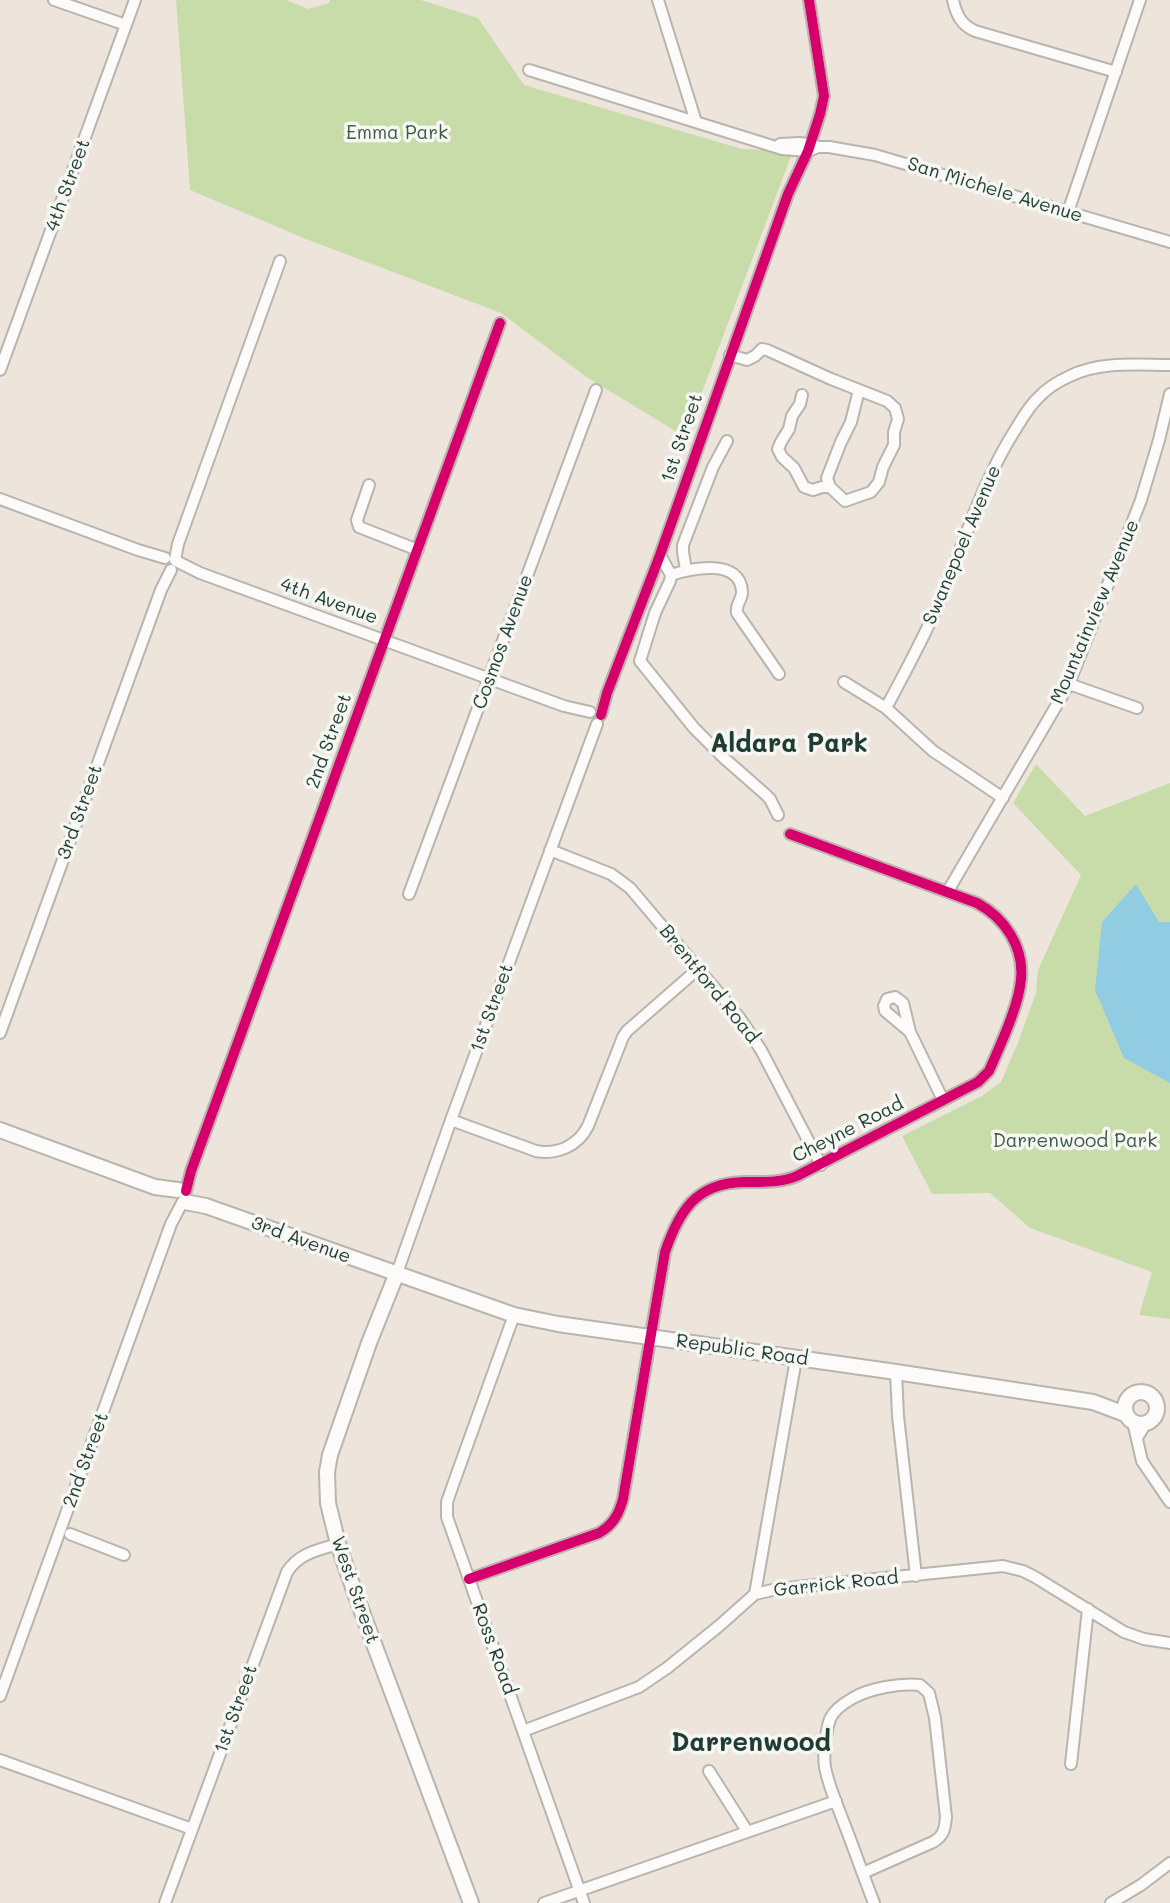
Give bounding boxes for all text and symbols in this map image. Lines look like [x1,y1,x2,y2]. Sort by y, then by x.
park label: Emma Park [346,122,448,144]
street label: 4th Street [41,136,95,234]
street label: San Michele Avenue [905,152,1085,228]
street label: 1st Street [656,390,708,486]
street label: Swanepoel Avenue [918,462,1006,628]
street label: Mountainview Avenue [1046,516,1144,708]
street label: Cosmos Avenue [468,572,538,712]
street label: 4th Avenue [277,573,381,629]
street label: 2nd Street [301,690,357,792]
district label: Aldara Park [710,728,868,760]
street label: 3rd Street [52,761,108,863]
street label: Brentford Road [654,920,764,1048]
street label: 1st Street [465,961,519,1055]
street label: Cheyne Road [789,1092,907,1168]
park label: Darrenwood Park [993,1130,1157,1152]
street label: 3rd Avenue [248,1211,354,1269]
street label: Republic Road [674,1329,810,1371]
street label: 2nd Street [58,1409,114,1511]
street label: West Street [326,1533,384,1647]
street label: Garrick Road [772,1566,900,1602]
street label: Ross Road [467,1600,521,1698]
street label: 1st Street [209,1662,263,1756]
district label: Darrenwood [671,1727,831,1759]

